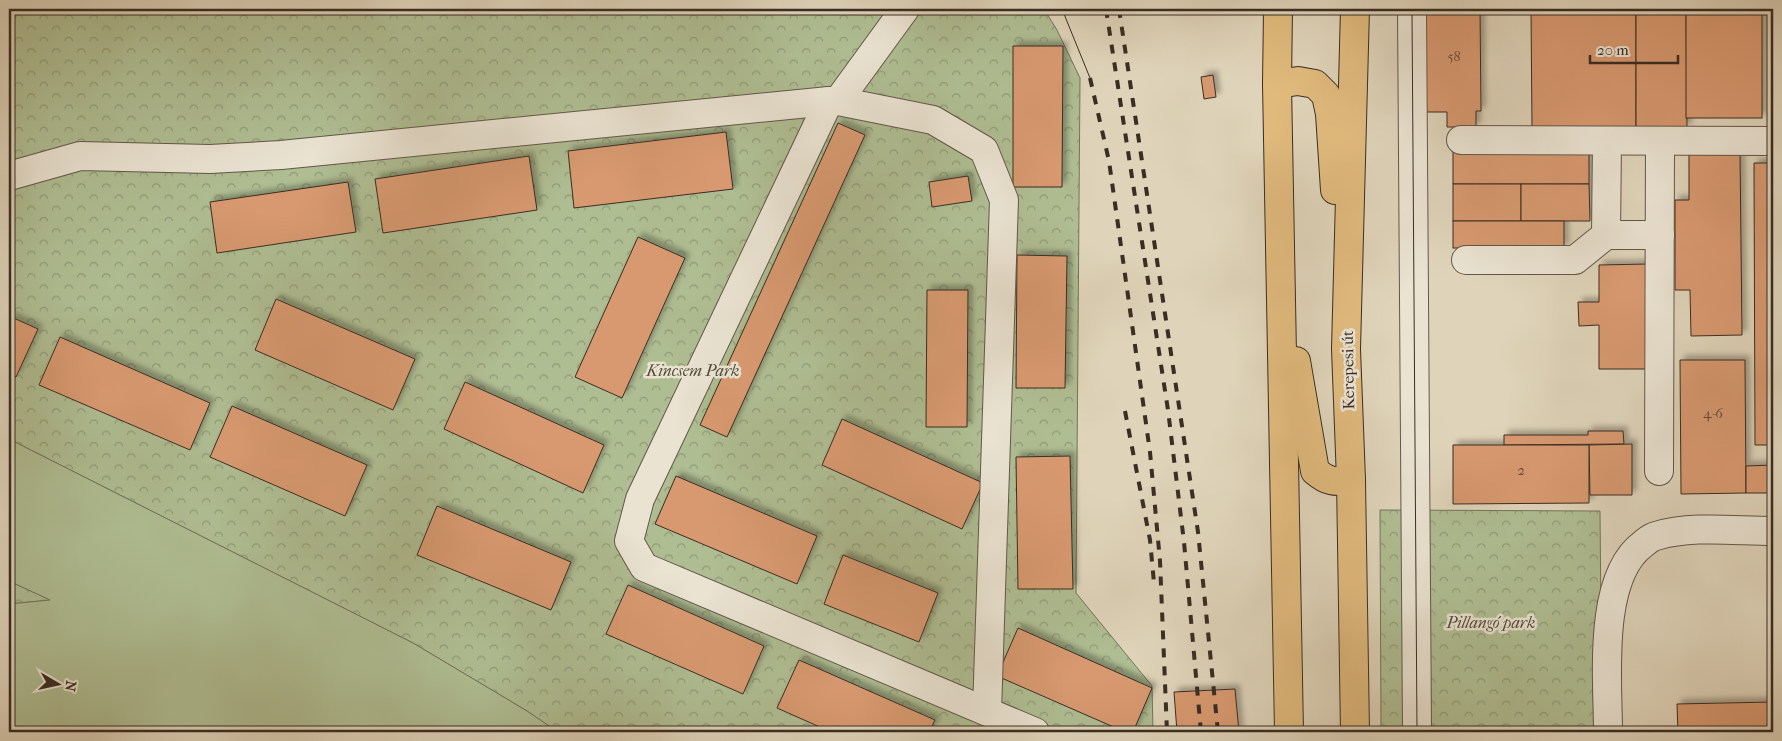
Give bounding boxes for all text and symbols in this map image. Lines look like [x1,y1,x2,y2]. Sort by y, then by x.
scale bar [1590,32,1677,64]
text: 20 m [1597,41,1629,59]
house number: 58 [1447,48,1461,65]
street label: Kerepesi út [1338,330,1358,410]
park label: Kincsem Park [646,361,739,380]
house number: 4-6 [1703,405,1723,422]
house number: 2 [1517,462,1525,479]
park label: Pillangó park [1446,613,1535,632]
north arrow [32,658,82,708]
text: N [61,679,80,693]

